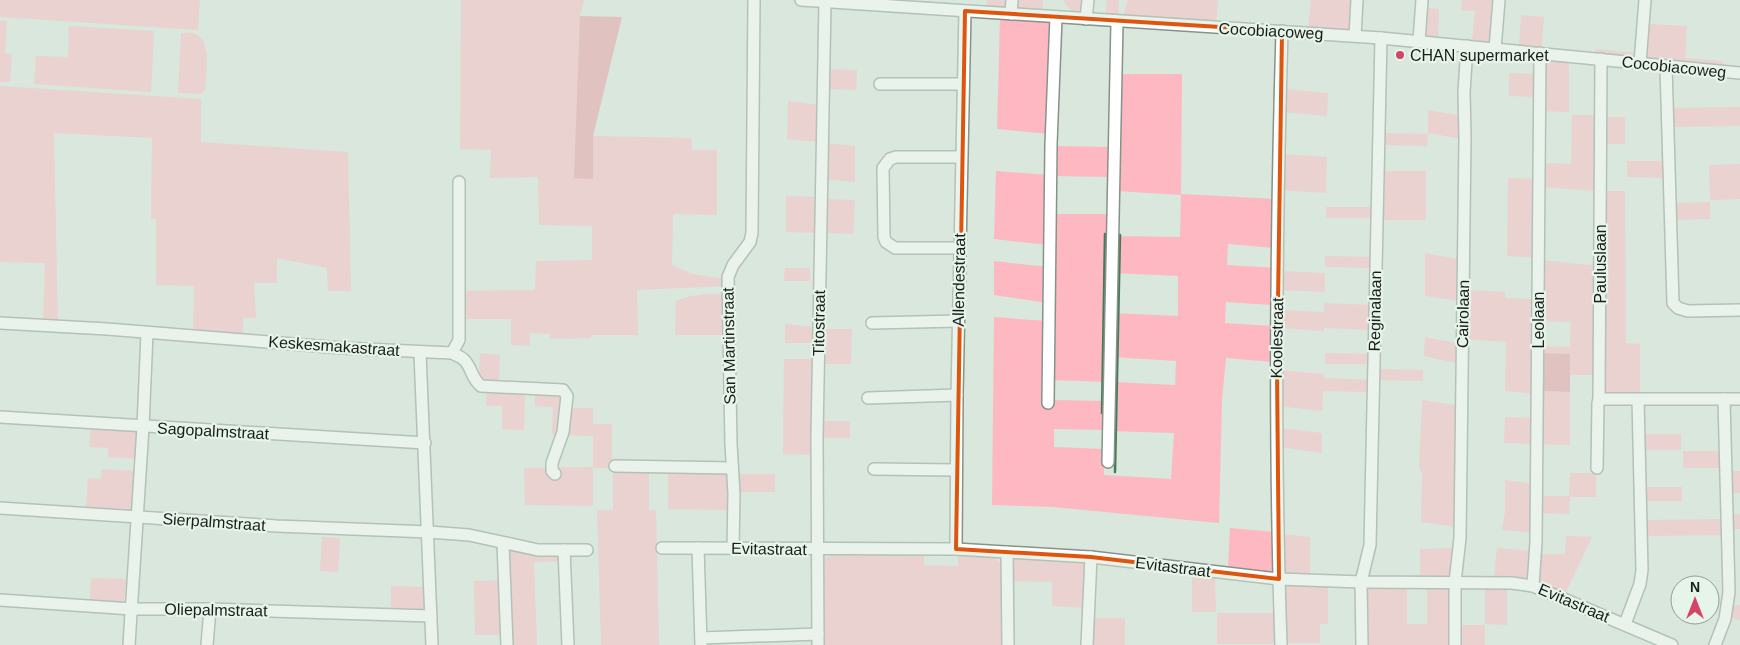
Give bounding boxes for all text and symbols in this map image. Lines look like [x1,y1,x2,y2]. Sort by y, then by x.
street label: Cocobiacoweg [1218,20,1324,42]
place label: CHAN supermarket [1410,47,1549,64]
marker: CHAN supermarket [1394,49,1406,61]
street label: Cocobiacoweg [1621,53,1727,81]
street label: Pauluslaan [1592,224,1609,304]
street label: Allendestraat [950,233,968,327]
street label: Reginalaan [1366,270,1384,352]
street label: Cairolaan [1454,280,1472,348]
street label: San Martinstraat [719,287,739,405]
street label: Titostraat [810,289,828,356]
street label: Leolaan [1530,292,1547,348]
street label: Koolestraat [1268,297,1286,379]
street label: Keskesmakastraat [268,333,401,359]
street label: Sagopalmstraat [157,420,270,442]
street label: Sierpalmstraat [162,510,267,534]
street label: Evitastraat [731,540,807,558]
street label: Evitastraat [1134,554,1212,580]
north arrow [1670,575,1720,625]
text: N [1690,579,1700,595]
street label: Evitastraat [1536,580,1613,626]
street label: Oliepalmstraat [164,601,268,619]

